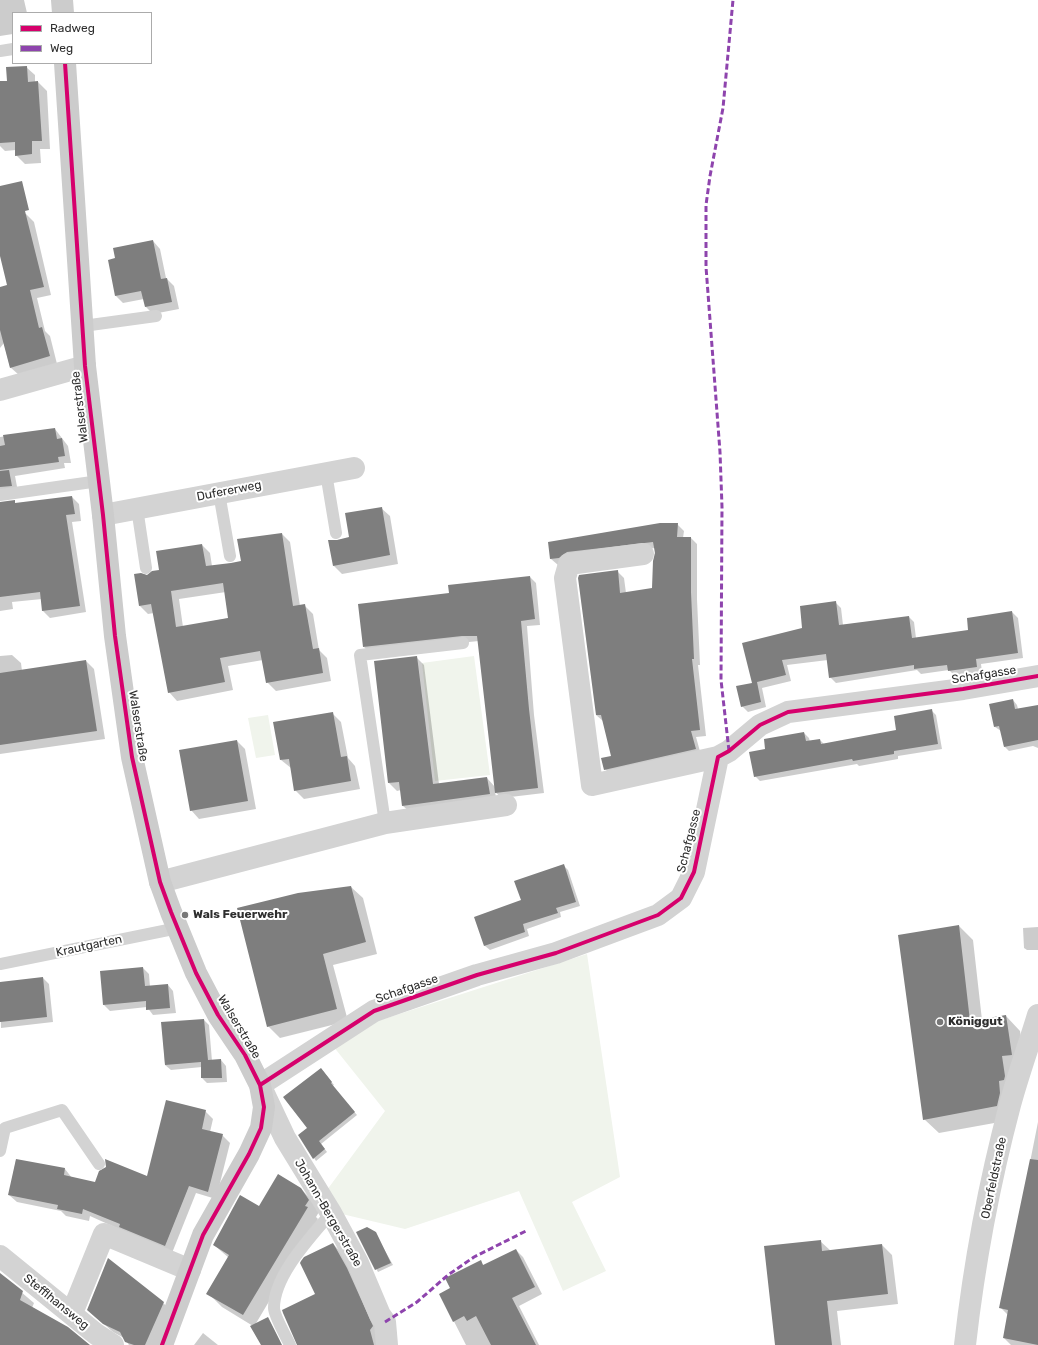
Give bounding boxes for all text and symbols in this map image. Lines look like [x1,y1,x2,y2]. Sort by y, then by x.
legend [12,12,152,64]
text: Radweg [50,21,95,35]
text: Weg [50,41,73,55]
street label: Walserstraße [68,370,92,444]
street label: Dufererweg [195,478,263,504]
street label: Schafgasse [951,663,1017,687]
street label: Walserstraße [125,689,151,763]
street label: Schafgasse [674,808,704,874]
place label: Wals Feuerwehr [193,908,287,922]
marker: Wals Feuerwehr [180,910,190,920]
street label: Krautgarten [55,932,123,960]
street label: Schafgasse [374,972,440,1006]
street label: Walserstraße [214,992,264,1062]
place label: Königgut [948,1015,1003,1029]
marker: Königgut [935,1017,945,1027]
street label: Oberfeldstraße [978,1136,1010,1220]
street label: Johann-Bergerstraße [291,1157,365,1269]
street label: Stefflhansweg [20,1271,92,1333]

